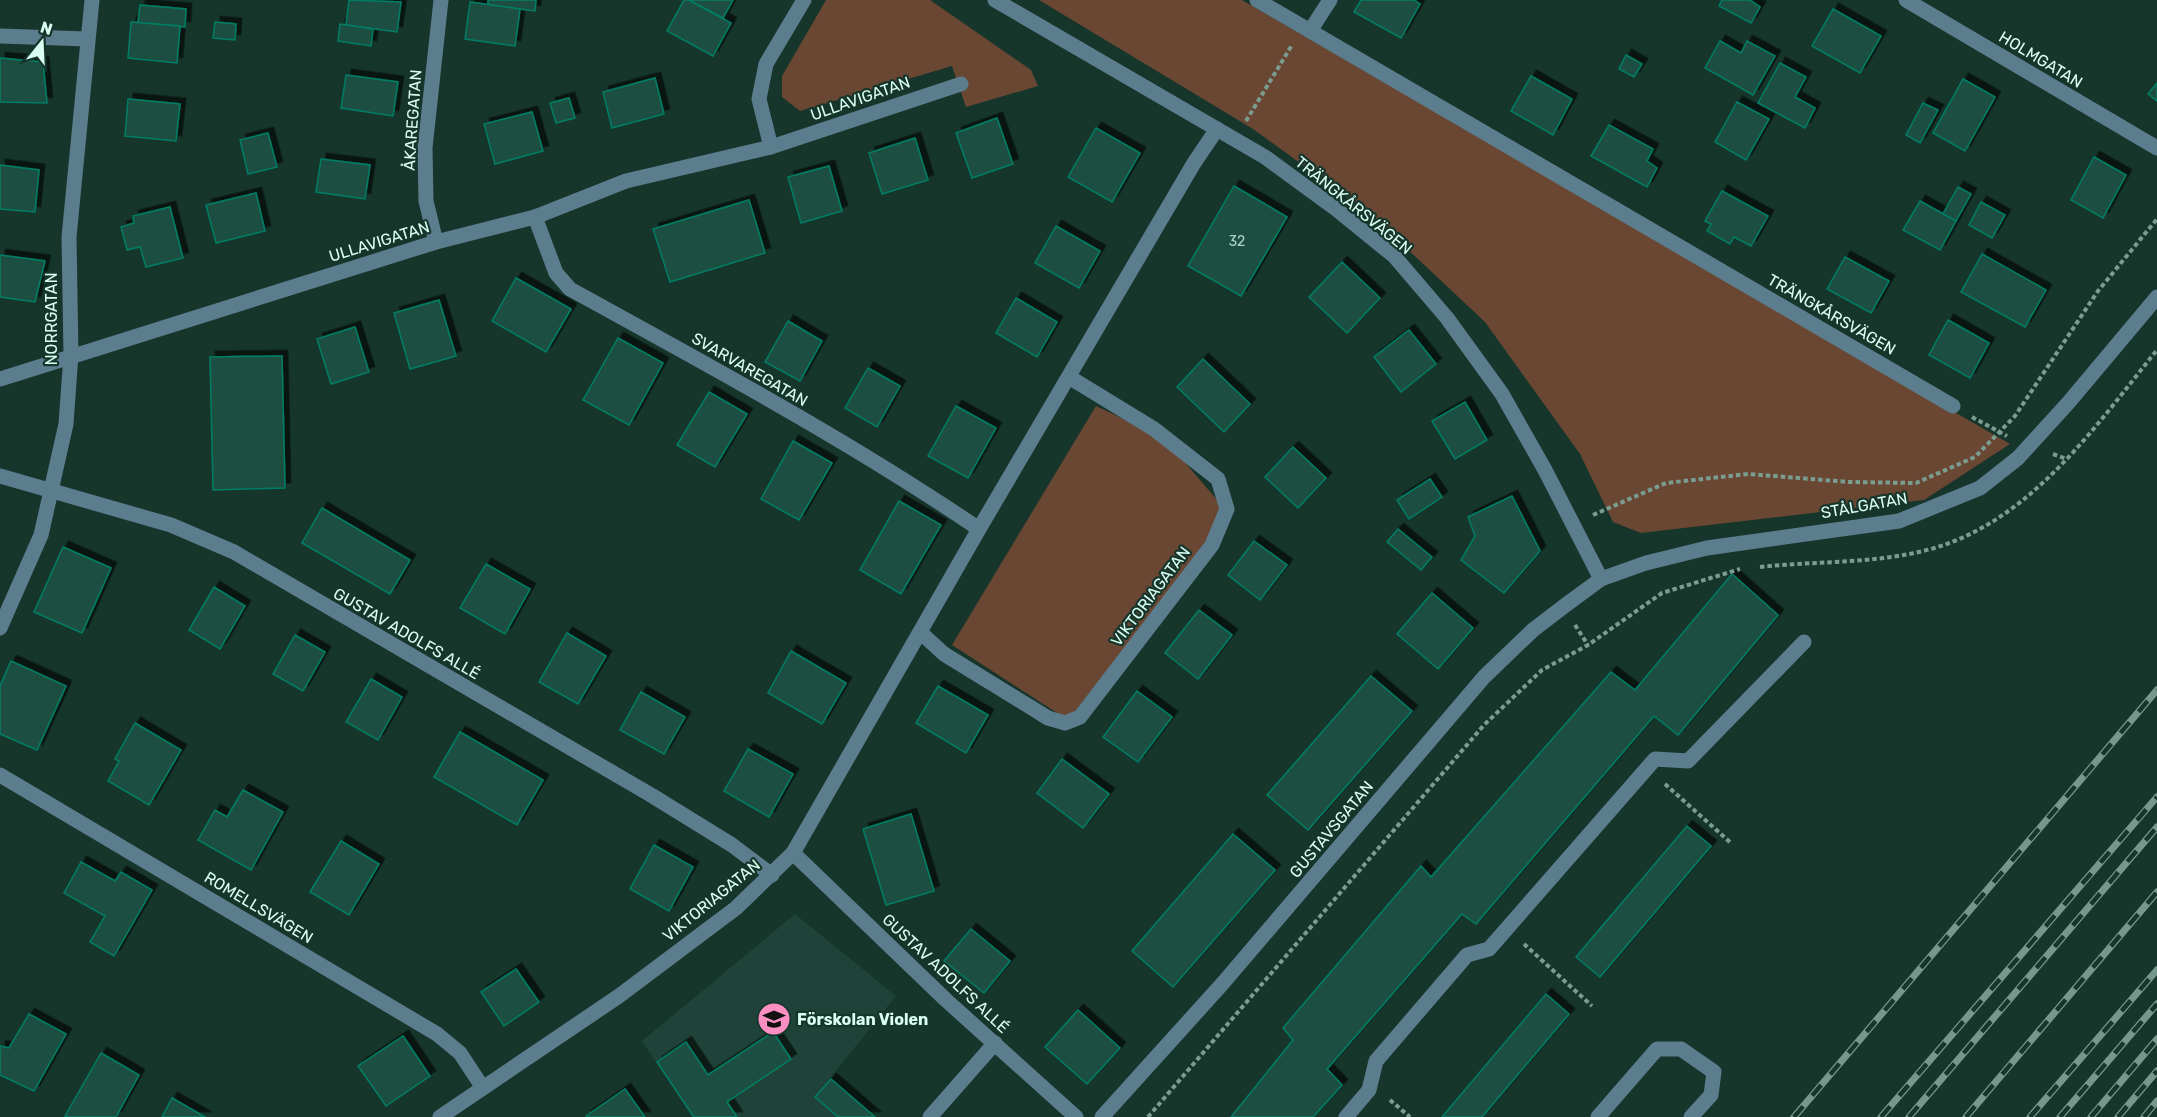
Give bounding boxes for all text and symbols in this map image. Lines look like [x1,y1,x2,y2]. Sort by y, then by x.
north arrow [12,12,72,72]
text: N [38,17,55,39]
street label: HOLMGATAN [1996,27,2086,92]
street label: ÅKAREGATAN [399,69,426,171]
street label: ULLAVIGATAN [808,73,912,124]
street label: TRÄNGKÅRSVÄGEN [1291,152,1416,258]
street label: ULLAVIGATAN [327,217,432,266]
house number: 32 [1229,233,1245,250]
street label: TRÄNGKÅRSVÄGEN [1764,270,1899,359]
street label: NORRGATAN [42,272,61,366]
street label: SVARVAREGATAN [688,329,811,410]
street label: STÅLGATAN [1819,489,1909,522]
street label: VIKTORIAGATAN [1107,543,1194,650]
street label: GUSTAV ADOLFS ALLÉ [330,584,483,683]
street label: GUSTAVSGATAN [1285,777,1377,881]
street label: VIKTORIAGATAN [659,855,764,945]
street label: ROMELLSVÄGEN [201,868,316,947]
street label: GUSTAV ADOLFS ALLÉ [878,910,1013,1037]
school or university icon: Förskolan Violen [756,1001,792,1037]
place label: Förskolan Violen [797,1010,928,1029]

